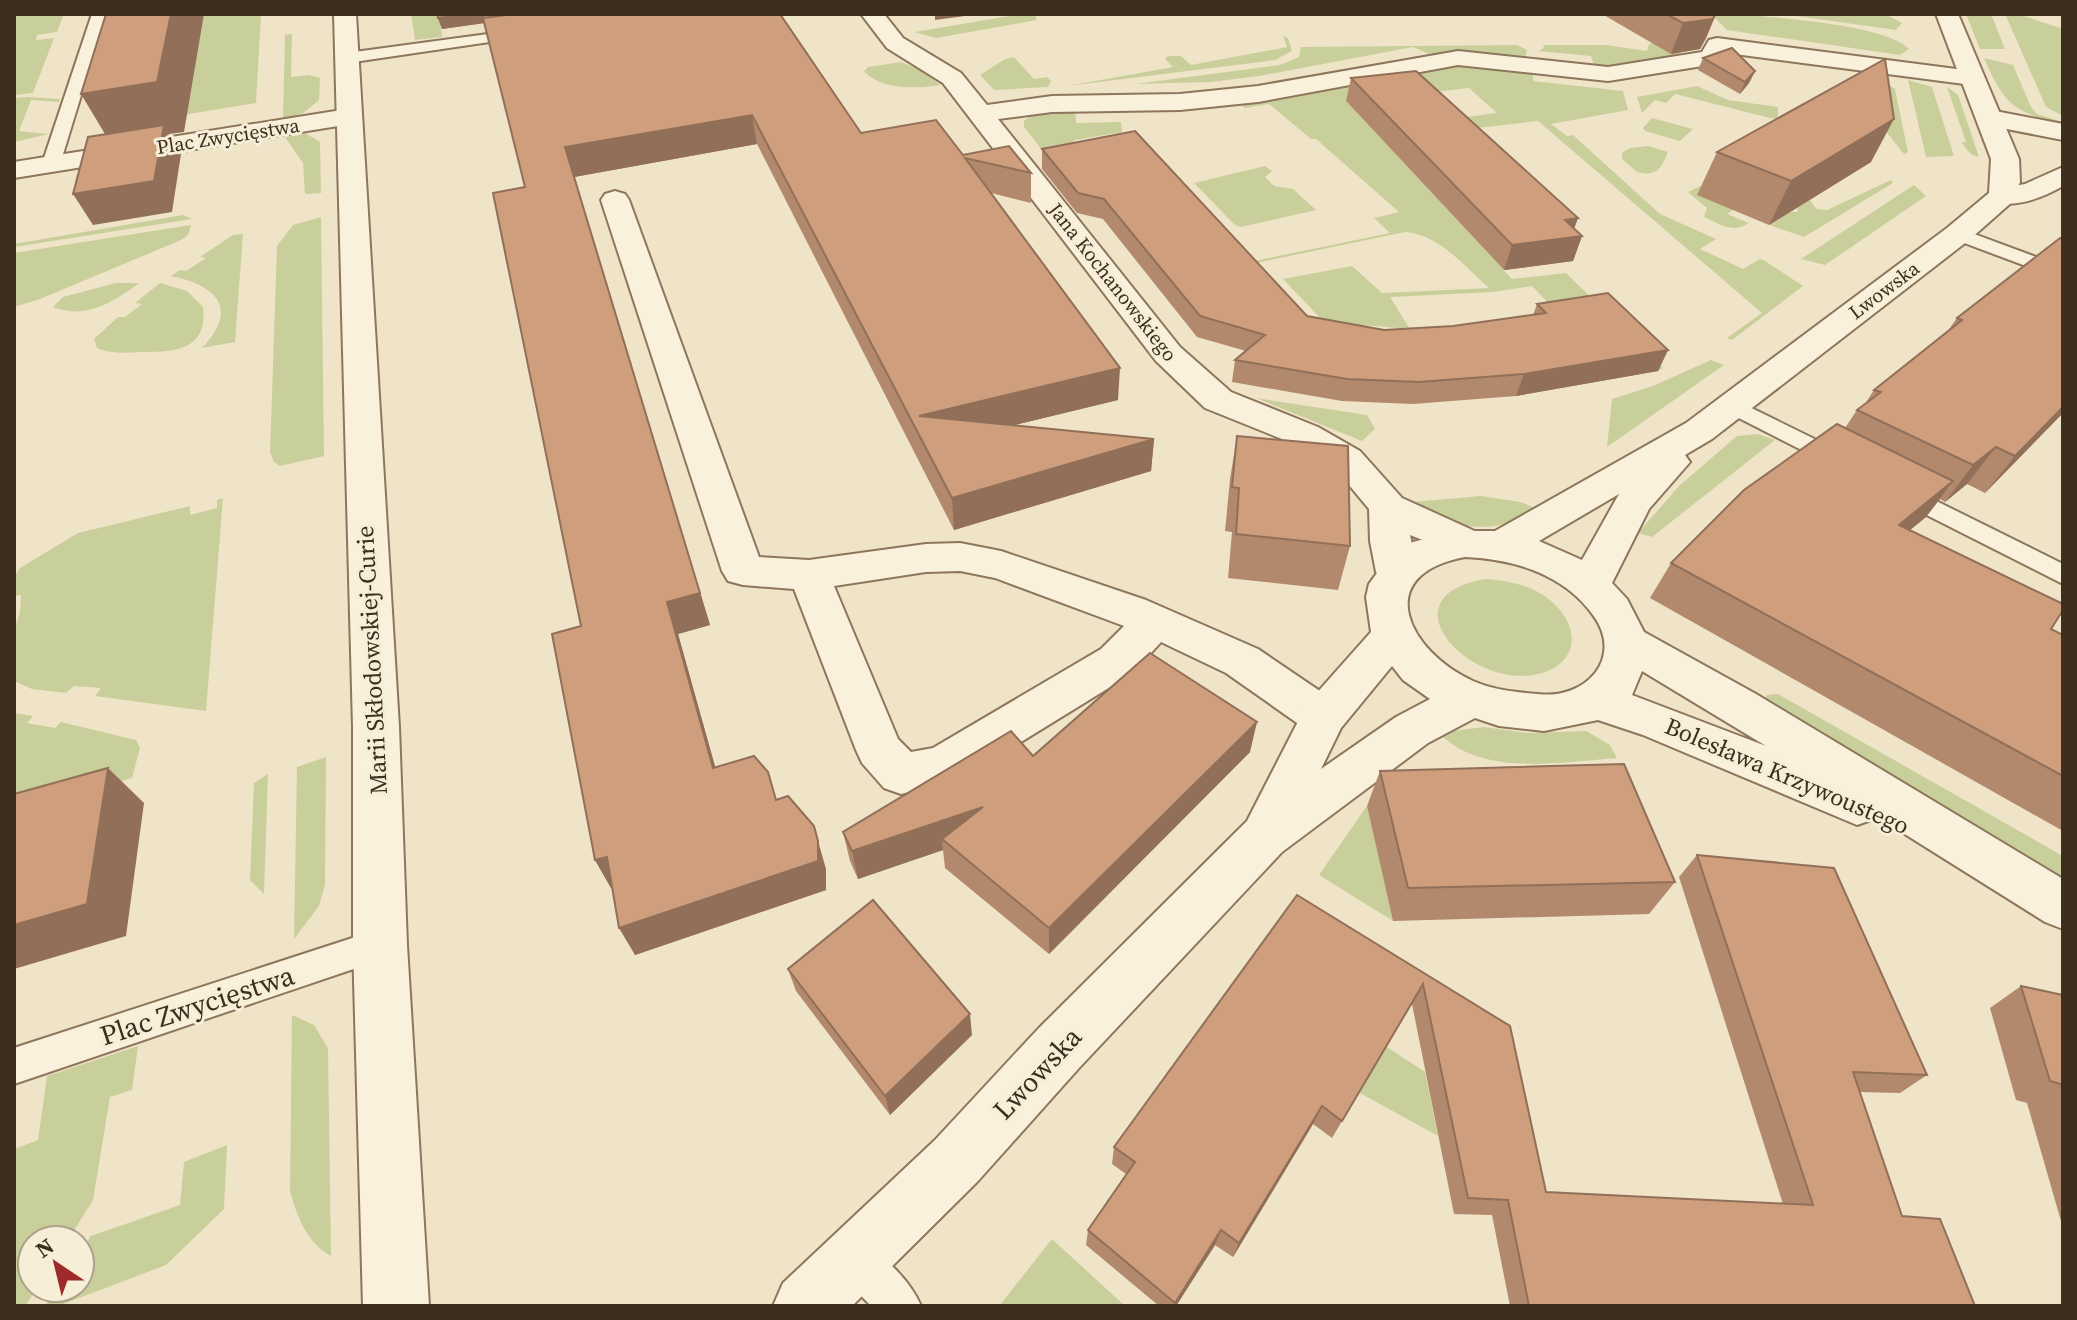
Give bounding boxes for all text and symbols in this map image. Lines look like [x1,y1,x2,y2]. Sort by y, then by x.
street label: Plac Zwycięstwa [155,111,302,161]
street label: Jana Kochanowskiego [1041,196,1184,367]
street label: Lwowska [1843,254,1926,326]
street label: Marii Skłodowskiej-Curie [348,525,395,795]
street label: Bolesława Krzywoustego [1660,709,1914,842]
street label: Plac Zwycięstwa [95,955,300,1054]
street label: Lwowska [984,1018,1090,1128]
north arrow [16,1224,96,1304]
text: N [29,1231,60,1265]

